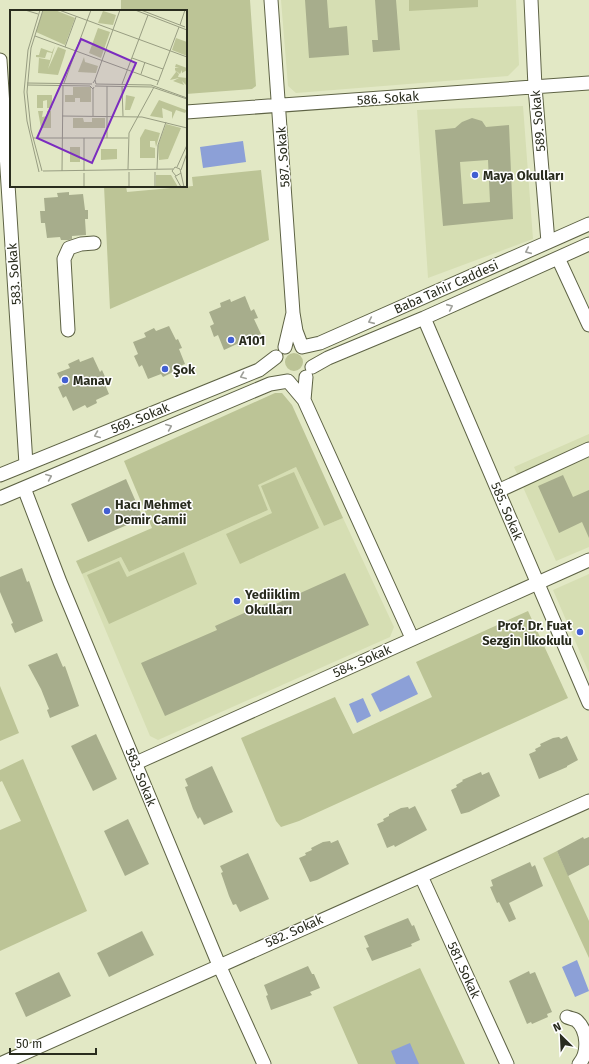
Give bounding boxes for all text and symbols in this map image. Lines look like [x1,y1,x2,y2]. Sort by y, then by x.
inset map [10,10,187,187]
street label: 586. Sokak [357,88,420,108]
street label: 589. Sokak [528,89,548,152]
street label: 587. Sokak [273,126,293,188]
place label: Maya Okulları [483,168,564,183]
marker: Maya Okulları [470,170,480,180]
street label: 583. Sokak [4,242,24,305]
one-way arrow [524,246,532,254]
street label: Baba Tahir Caddesi [392,257,500,317]
one-way arrow [446,303,453,311]
one-way arrow [367,316,375,324]
place label: A101 [238,333,265,348]
marker: A101 [226,335,236,345]
place label: Şok [173,362,196,378]
marker: Şok [160,364,170,374]
one-way arrow [240,372,247,380]
place label: Manav [73,373,112,388]
marker: Manav [60,375,70,385]
street label: 569. Sokak [109,399,172,436]
one-way arrow [165,423,172,431]
one-way arrow [93,431,100,439]
one-way arrow [44,474,52,482]
street label: 585. Sokak [488,480,526,543]
place label: Hacı Mehmet Demir Camii [115,497,193,527]
marker: Hacı Mehmet Demir Camii [102,506,112,516]
place label: Yediiklim Okulları [244,587,300,617]
marker: Yediiklim Okulları [232,596,242,606]
place label: Prof. Dr. Fuat Sezgin İlkokulu [482,618,573,648]
marker: Prof. Dr. Fuat Sezgin İlkokulu [575,627,585,637]
street label: 584. Sokak [331,641,394,680]
street label: 583. Sokak [123,746,160,809]
street label: 582. Sokak [263,912,325,950]
street label: 581. Sokak [444,939,484,1001]
north arrow [541,1016,581,1056]
text: N [551,1020,563,1035]
scale bar [10,1030,96,1056]
text: 50 m [16,1037,42,1051]

